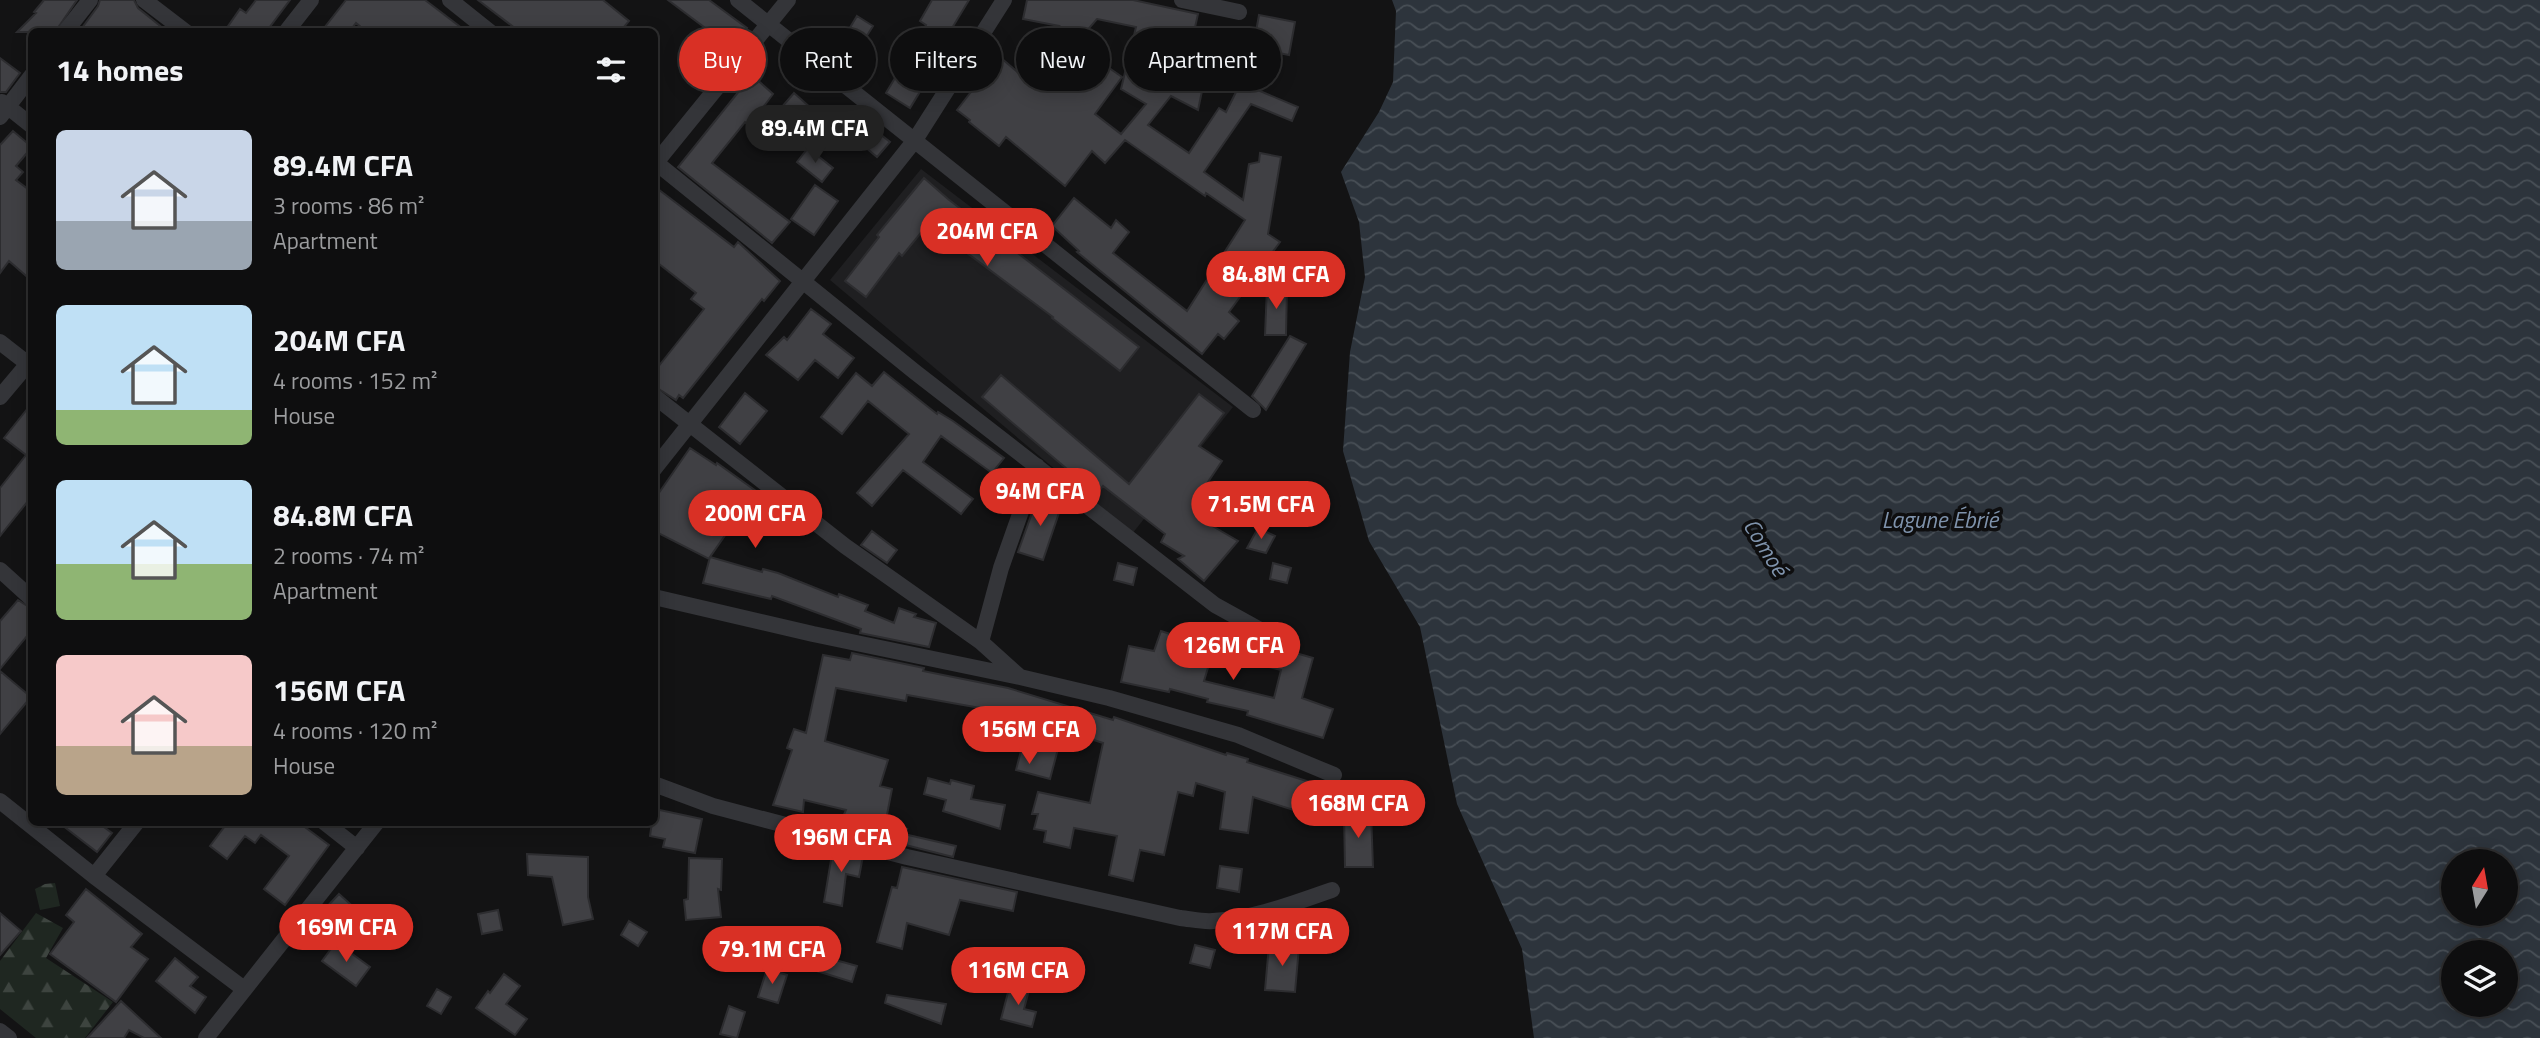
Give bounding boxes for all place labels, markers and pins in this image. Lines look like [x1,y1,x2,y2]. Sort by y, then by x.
pin: 89.4M CFA [735,106,895,165]
pin: 204M CFA [915,208,1059,268]
pin: 84.8M CFA [1196,252,1356,311]
pin: 94M CFA [975,468,1105,528]
pin: 71.5M CFA [1181,482,1341,541]
pin: 200M CFA [683,490,827,550]
pin: 126M CFA [1161,622,1305,682]
pin: 156M CFA [957,706,1101,766]
pin: 168M CFA [1286,780,1430,840]
pin: 196M CFA [769,814,913,874]
pin: 169M CFA [274,904,418,964]
pin: 117M CFA [1210,908,1354,968]
pin: 79.1M CFA [692,926,852,986]
pin: 116M CFA [946,948,1090,1007]

